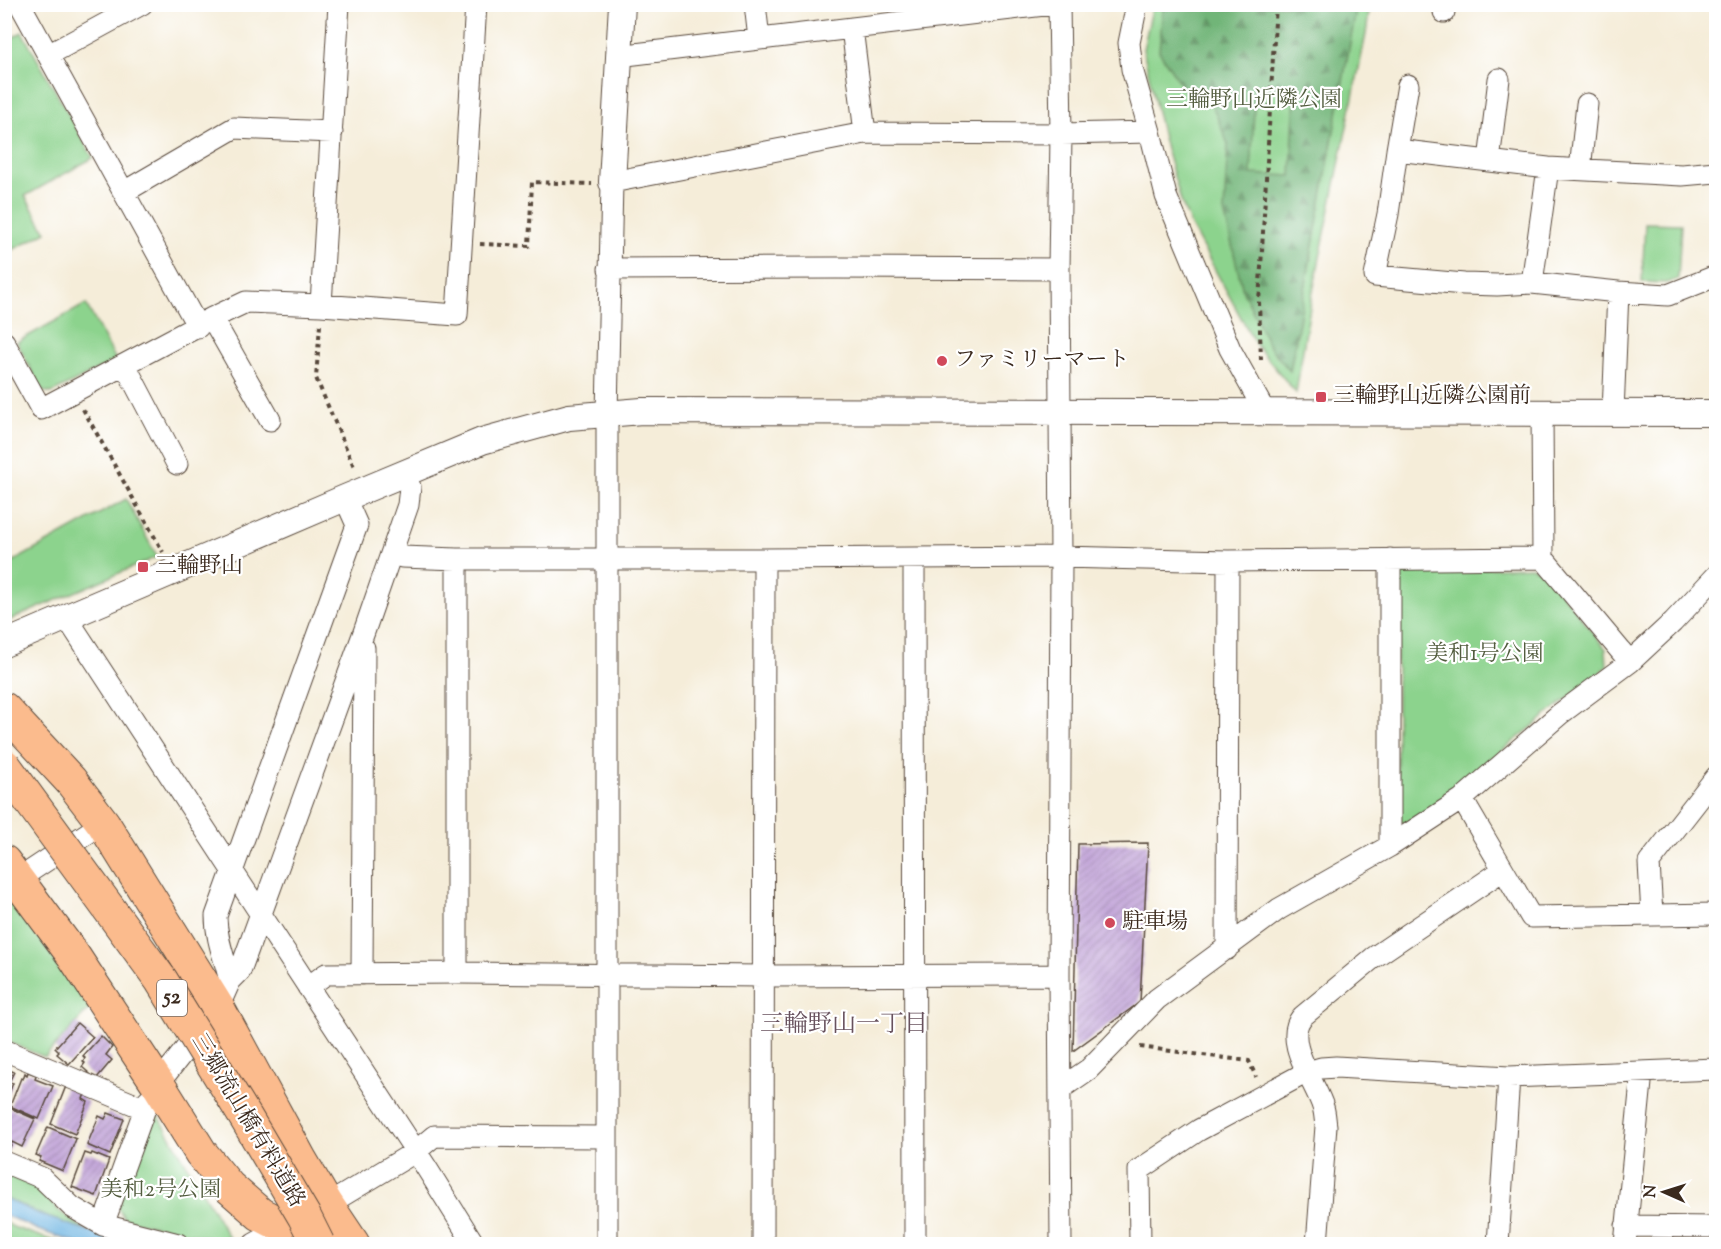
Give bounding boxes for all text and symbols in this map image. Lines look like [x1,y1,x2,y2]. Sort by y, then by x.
park label: 三輪野山近隣公園 [1166,85,1342,117]
place label: ファミリーマート [954,345,1130,377]
marker: ファミリーマート [935,354,949,368]
place label: 三輪野山近隣公園前 [1333,381,1531,413]
marker: 三輪野山近隣公園前 [1314,390,1328,404]
place label: 三輪野山 [155,551,243,583]
marker: 三輪野山 [136,560,150,574]
park label: 美和1号公園 [1426,639,1544,671]
place label: 駐車場 [1122,907,1188,939]
marker: 駐車場 [1103,916,1117,930]
road number: 52 [157,980,187,1016]
district label: 三輪野山一丁目 [760,1008,928,1042]
street label: 三郷流山橋有料道路 [182,1028,312,1214]
north arrow [1634,1162,1694,1222]
park label: 美和2号公園 [101,1175,221,1207]
text: N [1640,1184,1663,1198]

